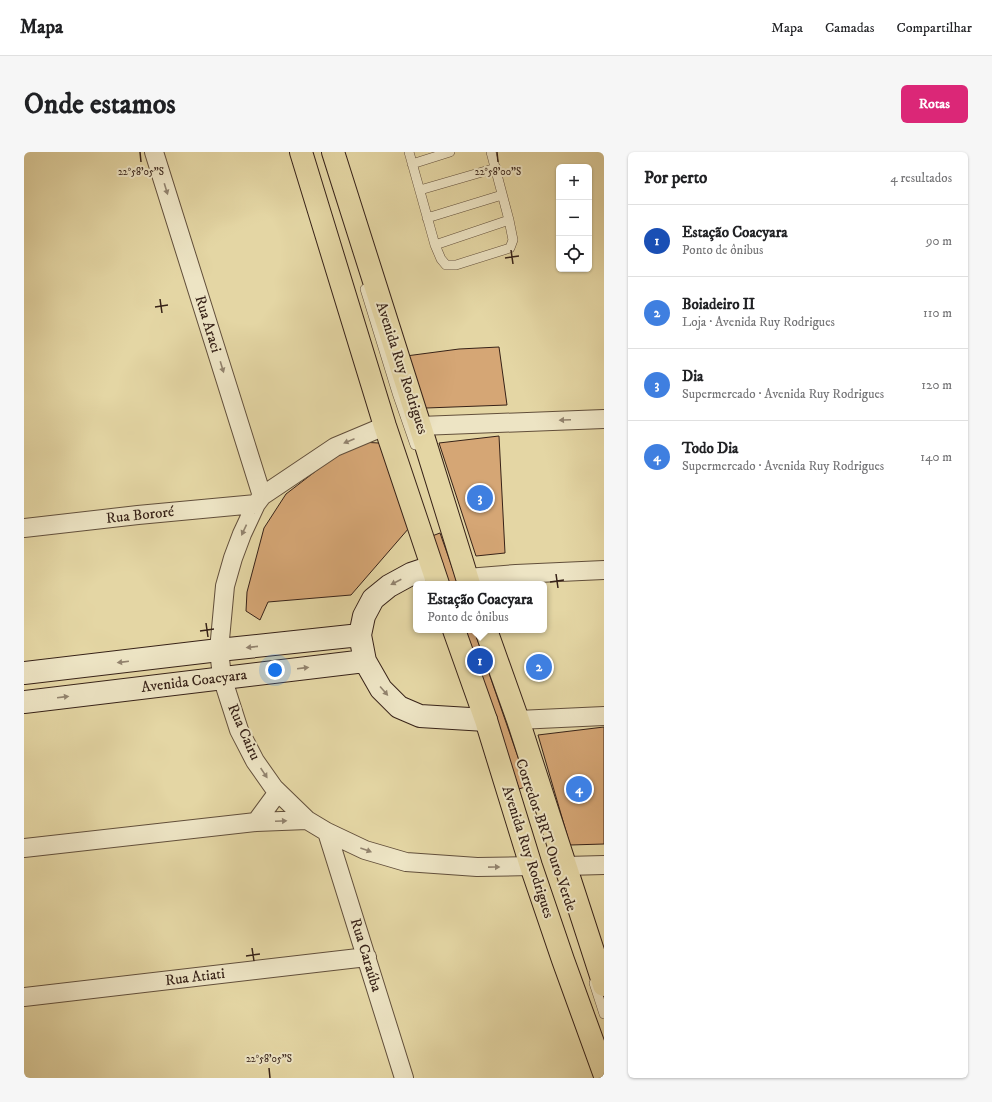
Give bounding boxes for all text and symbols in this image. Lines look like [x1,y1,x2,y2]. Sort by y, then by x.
text: Mapa [20,16,63,39]
text: Mapa [771,19,803,37]
text: Camadas [825,19,874,37]
text: Compartilhar [896,19,972,37]
button: Rotas [901,85,968,123]
text: Onde estamos [24,87,176,122]
map controls [556,164,592,272]
button: + [556,164,592,200]
text: 22°58'05"S [118,166,164,178]
text: 22°58'00"S [475,166,521,178]
text: Por perto [644,167,707,189]
text: 4 resultados [890,170,952,186]
one-way arrow [163,184,169,196]
button: − [556,200,592,236]
text: Estação Coacyara [682,223,788,242]
text: 1 [655,233,659,249]
text: 90 m [926,233,952,249]
button: locate [556,236,592,272]
text: Ponto de ônibus [682,242,763,258]
street label: Rua Araci [190,293,226,355]
text: Boiadeiro II [682,295,755,314]
street label: Avenida Ruy Rodrigues [372,299,432,437]
text: 2 [654,305,660,321]
text: 110 m [923,305,952,321]
text: Loja · Avenida Ruy Rodrigues [682,314,835,330]
one-way arrow [219,361,225,373]
text: Dia [682,367,703,386]
text: 3 [655,377,659,393]
text: 120 m [921,377,952,393]
text: Supermercado · Avenida Ruy Rodrigues [682,386,884,402]
one-way arrow [559,417,571,424]
one-way arrow [344,438,355,444]
text: Todo Dia [682,439,738,458]
text: 4 [653,449,661,465]
text: 140 m [920,449,952,465]
text: Supermercado · Avenida Ruy Rodrigues [682,458,884,474]
pin: 3 [467,483,493,513]
street label: Rua Bororé [105,502,176,528]
one-way arrow [241,524,247,536]
one-way arrow [390,579,402,585]
popup [413,581,547,633]
text: Estação Coacyara [427,590,533,609]
text: Ponto de ônibus [427,609,509,625]
one-way arrow [246,643,258,650]
pin: 1 [467,646,493,676]
pin: 2 [526,652,552,682]
one-way arrow [117,658,129,665]
your location [265,660,285,680]
street label: Avenida Coacyara [140,665,249,697]
one-way arrow [297,665,309,671]
one-way arrow [380,686,389,696]
one-way arrow [57,694,69,700]
street label: Rua Cairu [223,701,265,763]
street label: Corredor BRT Ouro Verde [511,756,581,914]
one-way arrow [260,768,268,778]
pin: 4 [566,774,592,804]
street label: Avenida Ruy Rodrigues [498,783,558,921]
one-way arrow [275,818,288,824]
one-way arrow [360,847,372,853]
one-way arrow [488,864,501,870]
street label: Rua Caraúba [346,916,386,995]
street label: Rua Atiati [164,964,226,990]
text: 22°58'05"S [246,1053,292,1065]

